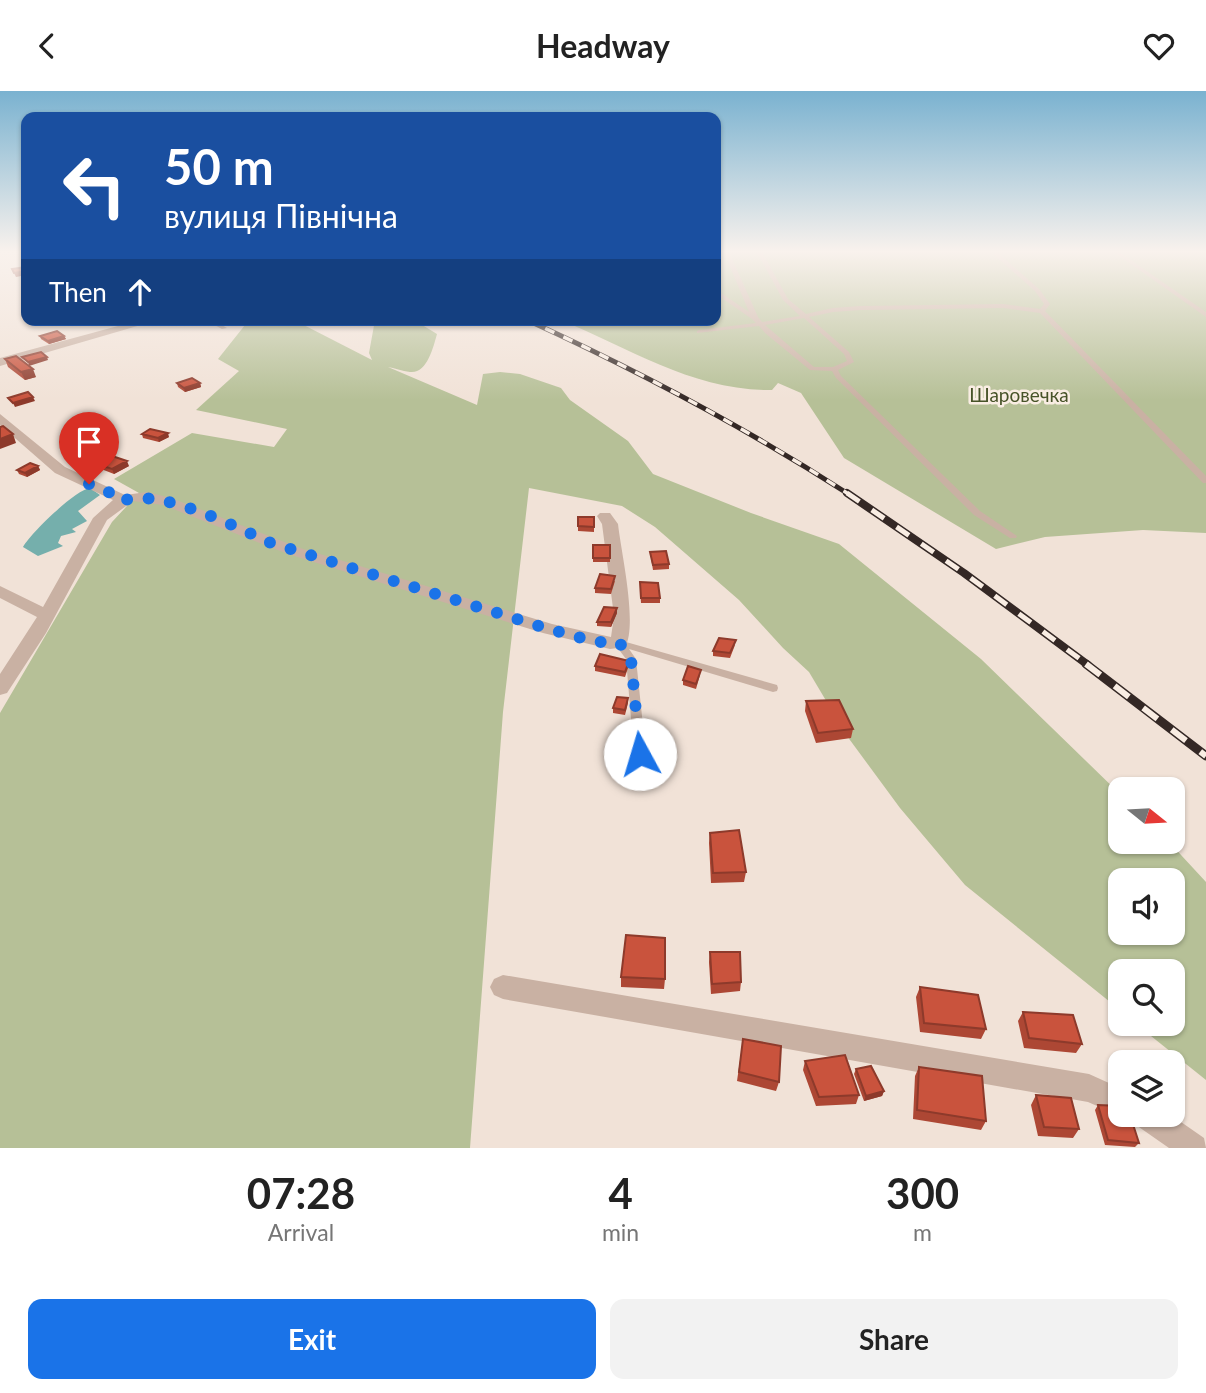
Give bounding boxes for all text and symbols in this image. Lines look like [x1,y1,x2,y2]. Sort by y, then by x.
text: Headway [536,26,670,65]
icon: back [28,27,66,65]
icon: heart [1140,27,1178,65]
text: 50 m [164,137,274,195]
icon: left [49,140,140,231]
text: вулиця Північна [164,196,398,235]
icon: ahead [121,273,159,311]
text: Then [49,276,107,308]
park label: Шаровечка [969,383,1069,406]
pin [59,412,119,484]
icon: arrive [70,423,108,461]
position arrow [603,717,677,791]
north arrow [1108,777,1185,854]
map controls [1108,777,1185,1127]
button: sound [1108,868,1185,945]
button: search [1108,959,1185,1036]
button: layers [1108,1050,1185,1127]
text: 07:28 [247,1168,355,1218]
text: 4 [608,1168,633,1218]
text: 300 [886,1168,959,1218]
text: Arrival [268,1218,334,1246]
text: min [602,1218,639,1246]
text: m [913,1218,932,1246]
button: Exit [28,1299,596,1379]
button: Share [610,1299,1178,1379]

